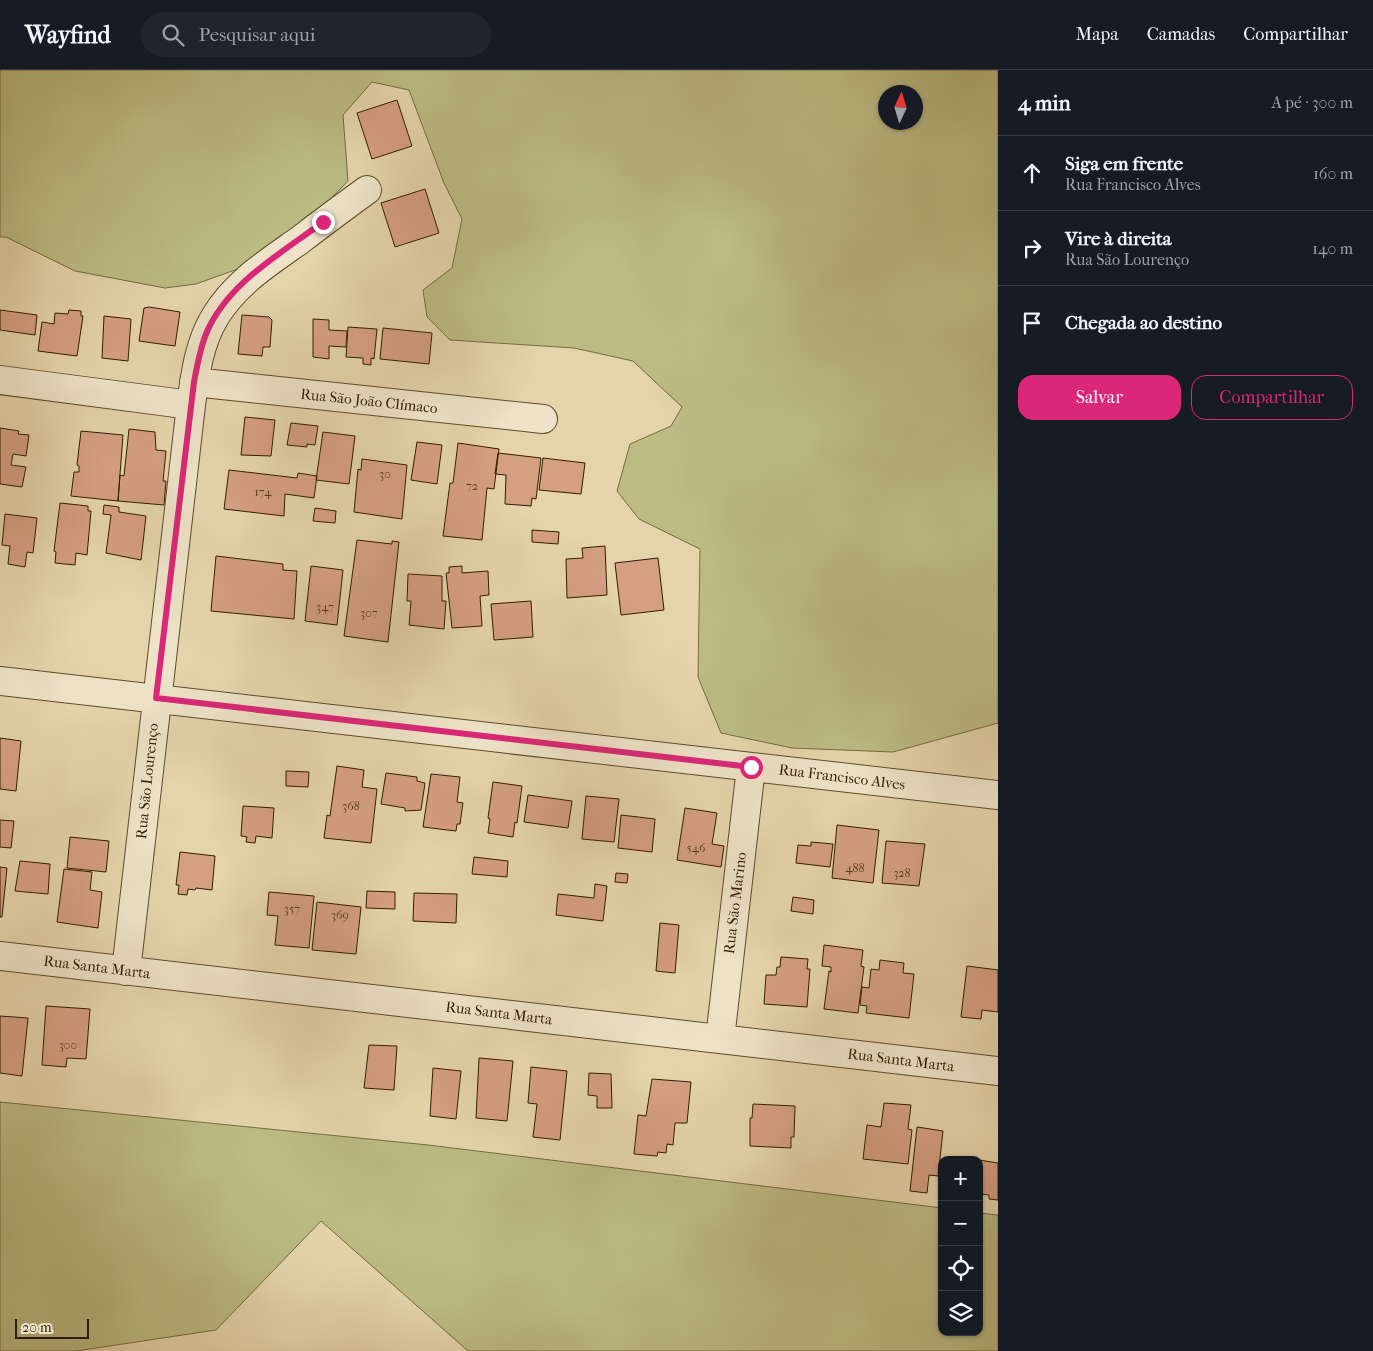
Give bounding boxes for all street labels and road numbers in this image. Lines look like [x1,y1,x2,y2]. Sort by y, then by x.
street label: Rua São João Clímaco [300,385,439,417]
street label: Rua São Lourenço [132,722,162,840]
street label: Rua Francisco Alves [778,760,907,794]
street label: Rua São Marino [720,851,750,955]
street label: Rua Santa Marta [43,952,152,983]
street label: Rua Santa Marta [445,998,554,1029]
street label: Rua Santa Marta [847,1045,956,1076]

